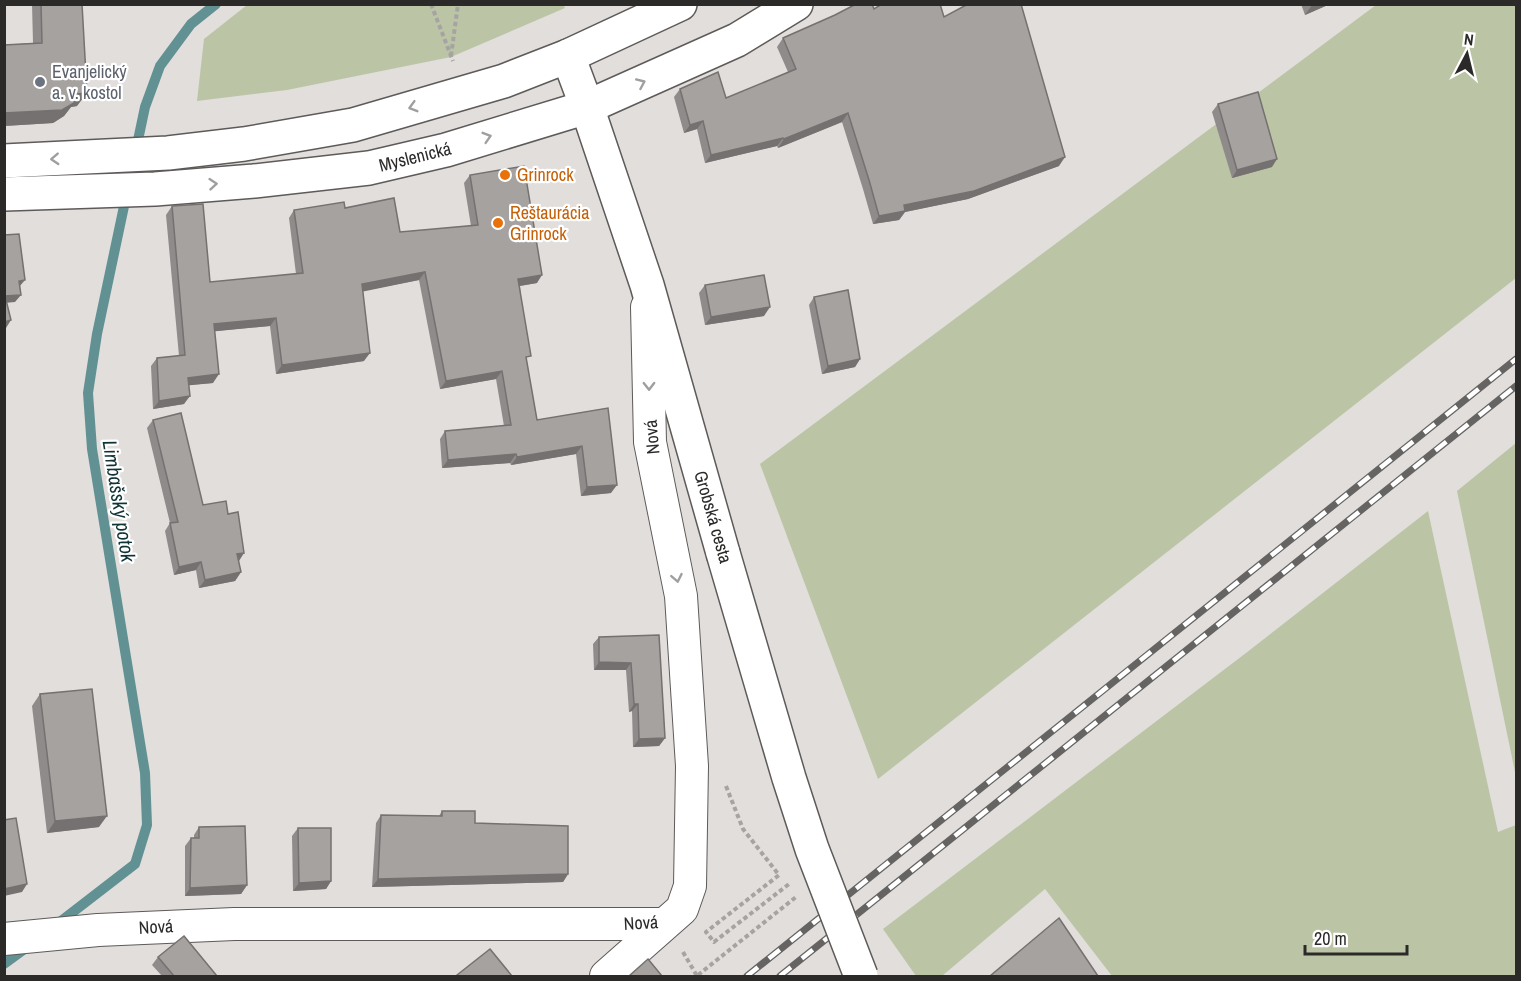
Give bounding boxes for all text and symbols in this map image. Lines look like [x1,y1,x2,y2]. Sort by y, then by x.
north arrow [1437,24,1497,84]
text: N [1463,28,1475,51]
place label: Evanjelický a. v. kostol [52,59,127,105]
marker: Evanjelický a. v. kostol [33,75,47,89]
one-way arrow [634,79,645,91]
one-way arrow [408,100,419,112]
one-way arrow [481,132,492,144]
street label: Myslenická [376,135,454,178]
one-way arrow [50,152,59,165]
place label: Grinrock [517,162,574,187]
marker: Grinrock [498,168,512,182]
one-way arrow [208,178,217,191]
place label: Reštaurácia Grinrock [510,200,590,246]
marker: Reštaurácia Grinrock [491,216,505,230]
one-way arrow [643,381,655,390]
street label: Nová [638,419,665,455]
water label: Limbašský potok [97,438,143,565]
street label: Grobská cesta [688,468,739,566]
one-way arrow [670,573,683,583]
street label: Nová [623,909,659,936]
street label: Nová [138,913,174,940]
scale bar [1305,918,1407,956]
text: 20 m [1314,926,1347,951]

